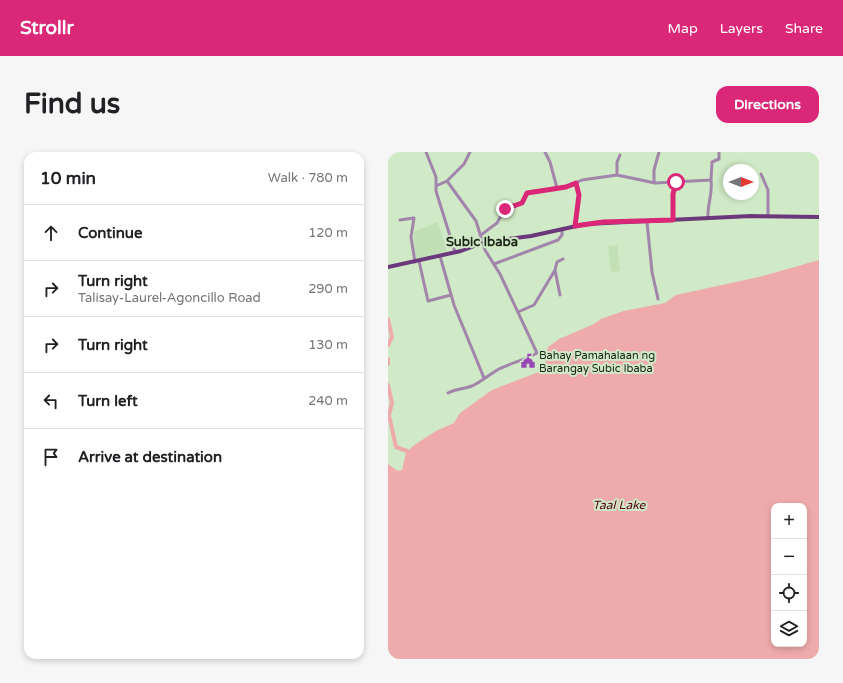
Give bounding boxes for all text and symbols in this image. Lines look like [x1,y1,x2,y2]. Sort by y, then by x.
text: Strollr [20,17,74,39]
text: Map [668,20,698,37]
text: Layers [720,20,763,37]
text: Share [785,20,823,37]
button: Directions [716,86,819,123]
text: Find us [24,87,120,121]
north arrow [723,164,759,200]
text: 10 min [40,168,96,189]
text: Walk · 780 m [268,170,348,186]
route start [667,173,685,191]
route end [496,200,514,218]
icon: ahead [40,222,62,244]
text: Continue [78,224,142,242]
text: 120 m [308,225,348,241]
district label: Subic Ibaba [446,234,518,250]
text: Turn right [78,272,148,290]
icon: right [40,278,62,300]
text: 290 m [308,281,348,297]
text: Talisay-Laurel-Agoncillo Road [78,290,261,306]
icon: right [40,334,62,356]
text: Turn right [78,336,148,354]
text: 130 m [308,337,348,353]
place label: Bahay Pamahalaan ng Barangay Subic Ibaba [539,349,655,375]
public building icon: Bahay Pamahalaan ng Barangay Subic Ibaba [520,353,536,369]
icon: left [40,390,62,412]
text: Turn left [78,392,138,410]
text: 240 m [308,393,348,409]
icon: arrive [40,446,62,468]
text: Arrive at destination [78,448,222,466]
water label: Taal Lake [593,498,647,512]
map controls [771,503,807,647]
button: + [771,503,807,539]
button: − [771,539,807,575]
button: locate [771,575,807,611]
button: layers [771,611,807,647]

